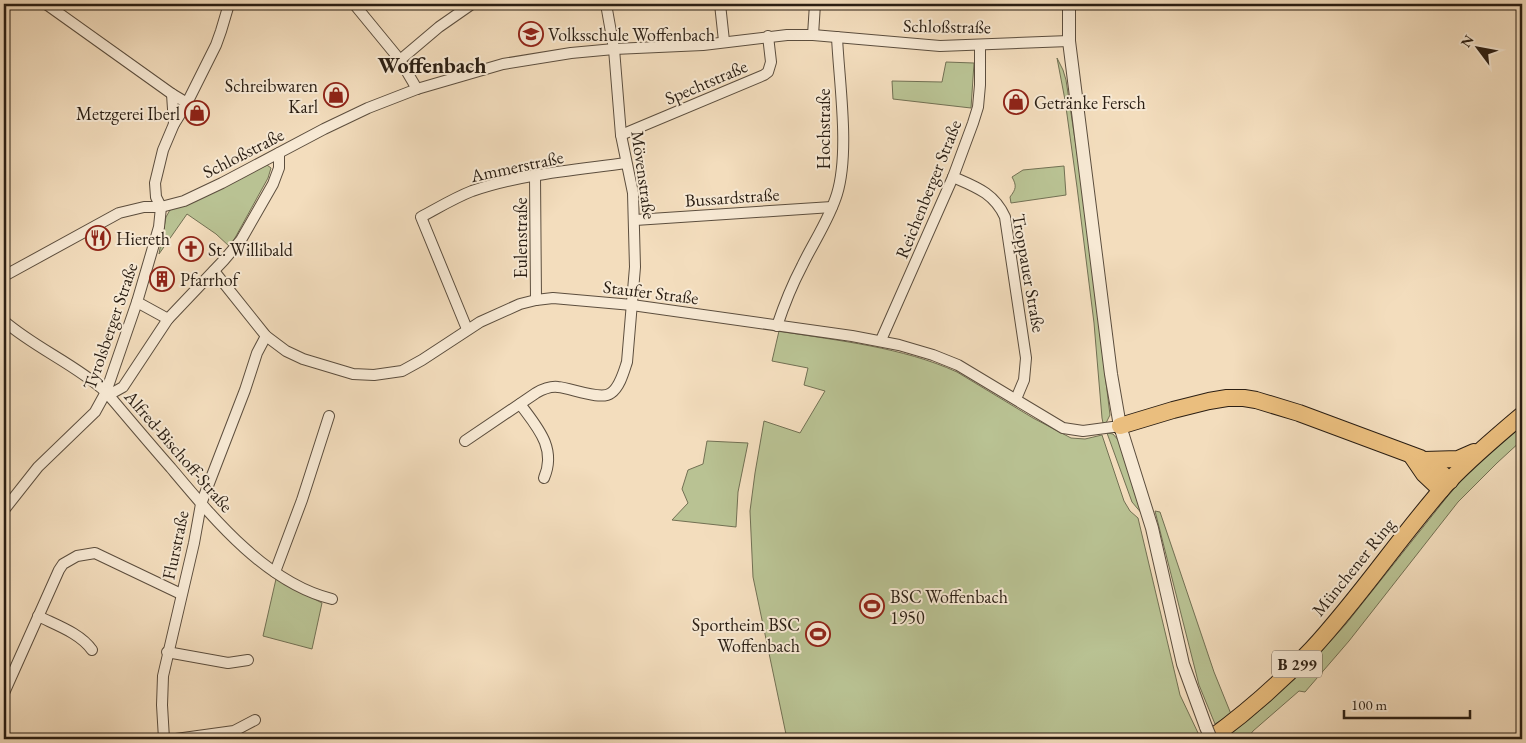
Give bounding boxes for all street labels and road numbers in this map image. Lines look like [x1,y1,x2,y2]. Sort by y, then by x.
street label: Schloßstraße [903,14,991,38]
street label: Spechtstraße [661,54,751,110]
street label: Hochstraße [812,89,835,169]
street label: Reichenberger Straße [890,116,966,262]
street label: Schloßstraße [199,123,287,183]
street label: Mövenstraße [626,129,662,221]
street label: Ammerstraße [468,145,565,187]
street label: Bussardstraße [684,182,780,212]
street label: Eulenstraße [509,197,532,279]
street label: Troppauer Straße [1007,212,1051,334]
street label: Tyrolsberger Straße [77,259,143,393]
street label: Staufer Straße [602,275,700,309]
street label: Alfred-Bischoff-Straße [119,384,238,517]
street label: Flurstraße [156,508,194,582]
street label: Münchener Ring [1306,513,1400,621]
road number: B 299 [1272,651,1322,678]

